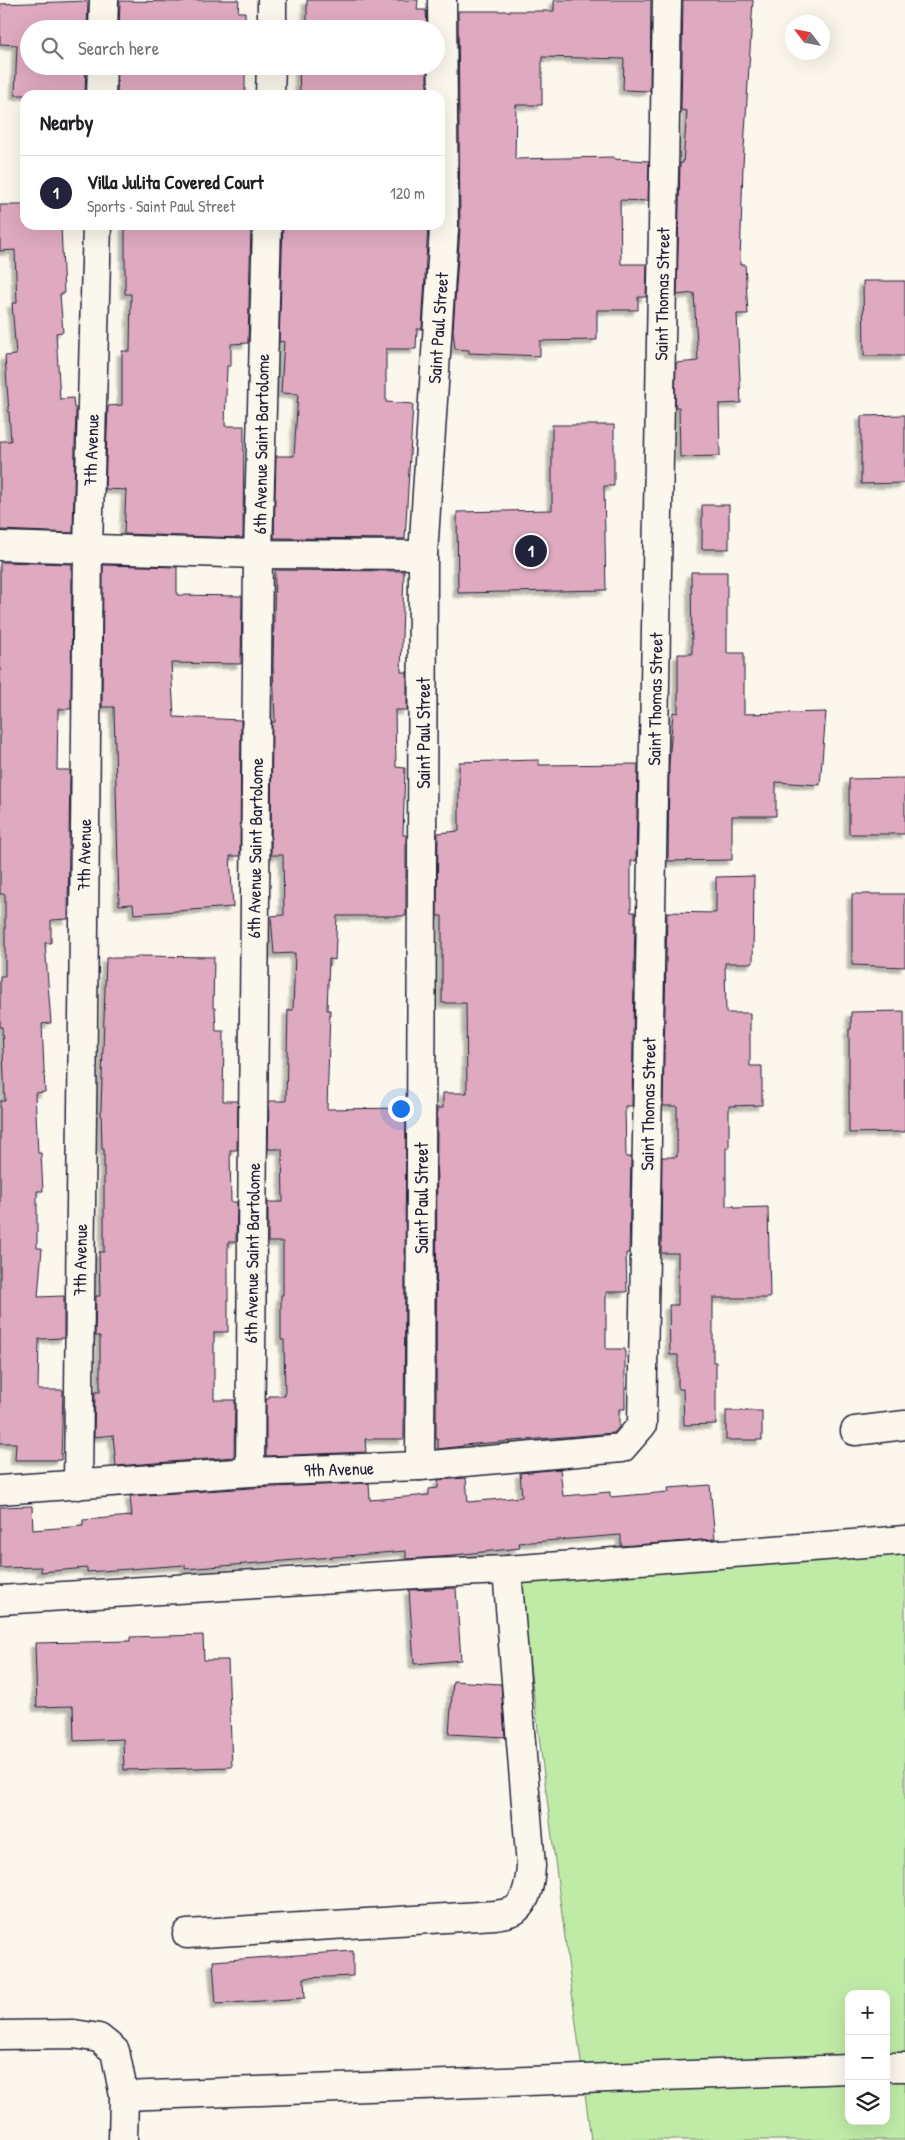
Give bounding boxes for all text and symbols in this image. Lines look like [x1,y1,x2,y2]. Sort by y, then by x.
north arrow [785,15,830,60]
search box [20,20,445,75]
icon: search [38,34,66,62]
text: Search here [78,35,159,61]
text: Nearby [40,108,93,137]
text: Villa Julita Covered Court [87,169,264,195]
text: 1 [53,182,59,204]
text: 120 m [390,182,425,204]
text: Sports · Saint Paul Street [87,195,235,217]
street label: Saint Thomas Street [648,226,676,361]
street label: Saint Paul Street [422,271,454,385]
street label: 6th Avenue Saint Bartolome [247,353,275,535]
street label: 7th Avenue [77,413,105,487]
pin: 1 [515,532,547,570]
street label: Saint Thomas Street [641,631,669,766]
street label: Saint Paul Street [411,676,436,789]
street label: 6th Avenue Saint Bartolome [241,757,269,939]
street label: 7th Avenue [71,819,97,891]
street label: Saint Thomas Street [634,1036,662,1171]
your location [388,1096,414,1122]
street label: Saint Paul Street [409,1141,434,1254]
street label: 6th Avenue Saint Bartolome [238,1162,266,1344]
street label: 7th Avenue [67,1224,93,1296]
street label: 9th Avenue [304,1455,374,1483]
map controls [845,1990,890,2125]
button: + [845,1990,890,2035]
button: − [845,2035,890,2080]
button: layers [845,2080,890,2125]

